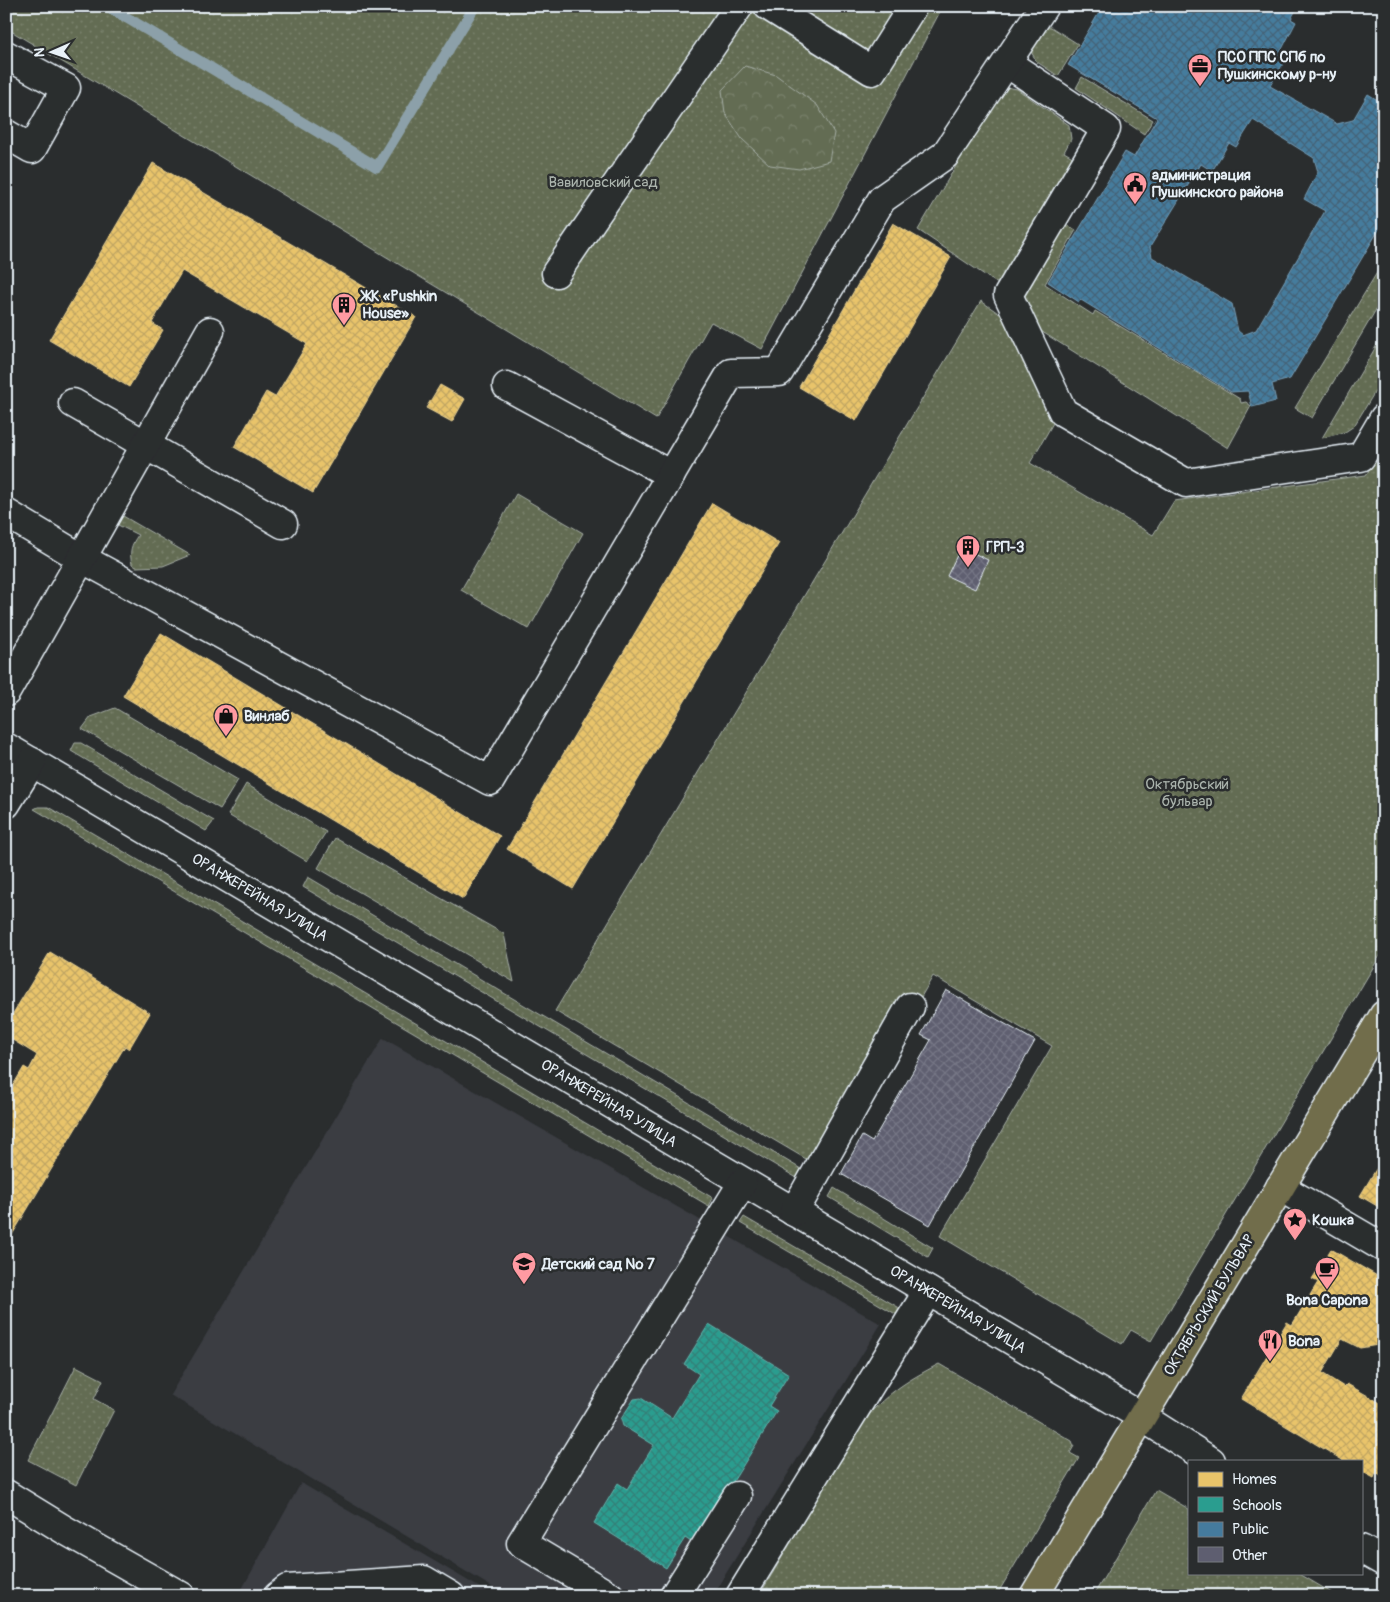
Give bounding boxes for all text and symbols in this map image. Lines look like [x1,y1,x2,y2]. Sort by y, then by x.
north arrow [28,28,78,78]
text: N [31,47,48,57]
place label: ПСО ППС СПб по Пушкинскому р-ну [1218,48,1337,84]
office icon: ПСО ППС СПб по Пушкинскому р-ну [1187,53,1213,87]
place label: администрация Пушкинского района [1152,166,1284,202]
public building icon: администрация Пушкинского района [1122,171,1148,205]
park label: Вавиловский сад [549,173,657,192]
place label: ЖК «Pushkin House» [359,287,438,323]
building icon: ЖК «Pushkin House» [331,292,357,326]
building icon: ГРП-3 [955,534,981,568]
place label: ГРП-3 [986,538,1024,557]
shop icon: Винлаб [213,703,239,737]
place label: Винлаб [244,707,290,726]
park label: Октябрьский бульвар [1145,775,1229,811]
street label: ОРАНЖЕРЕЙНАЯ УЛИЦА [188,849,332,946]
street label: ОРАНЖЕРЕЙНАЯ УЛИЦА [537,1055,681,1152]
place icon: Кошка [1282,1207,1308,1241]
place label: Кошка [1312,1211,1354,1230]
street label: ОКТЯБРЬСКИЙ БУЛЬВАР [1160,1231,1259,1379]
school or university icon: Детский сад № 7 [511,1251,537,1285]
place label: Детский сад № 7 [541,1255,655,1274]
cafe icon: Bona Capona [1314,1256,1340,1290]
street label: ОРАНЖЕРЕЙНАЯ УЛИЦА [886,1261,1030,1358]
place label: Bona Capona [1286,1291,1368,1310]
restaurant icon: Bona [1257,1328,1283,1362]
place label: Bona [1288,1332,1320,1351]
legend [1188,1460,1362,1574]
text: Homes [1232,1470,1277,1489]
text: Schools [1232,1496,1282,1515]
text: Public [1232,1520,1269,1539]
text: Other [1232,1546,1268,1565]

